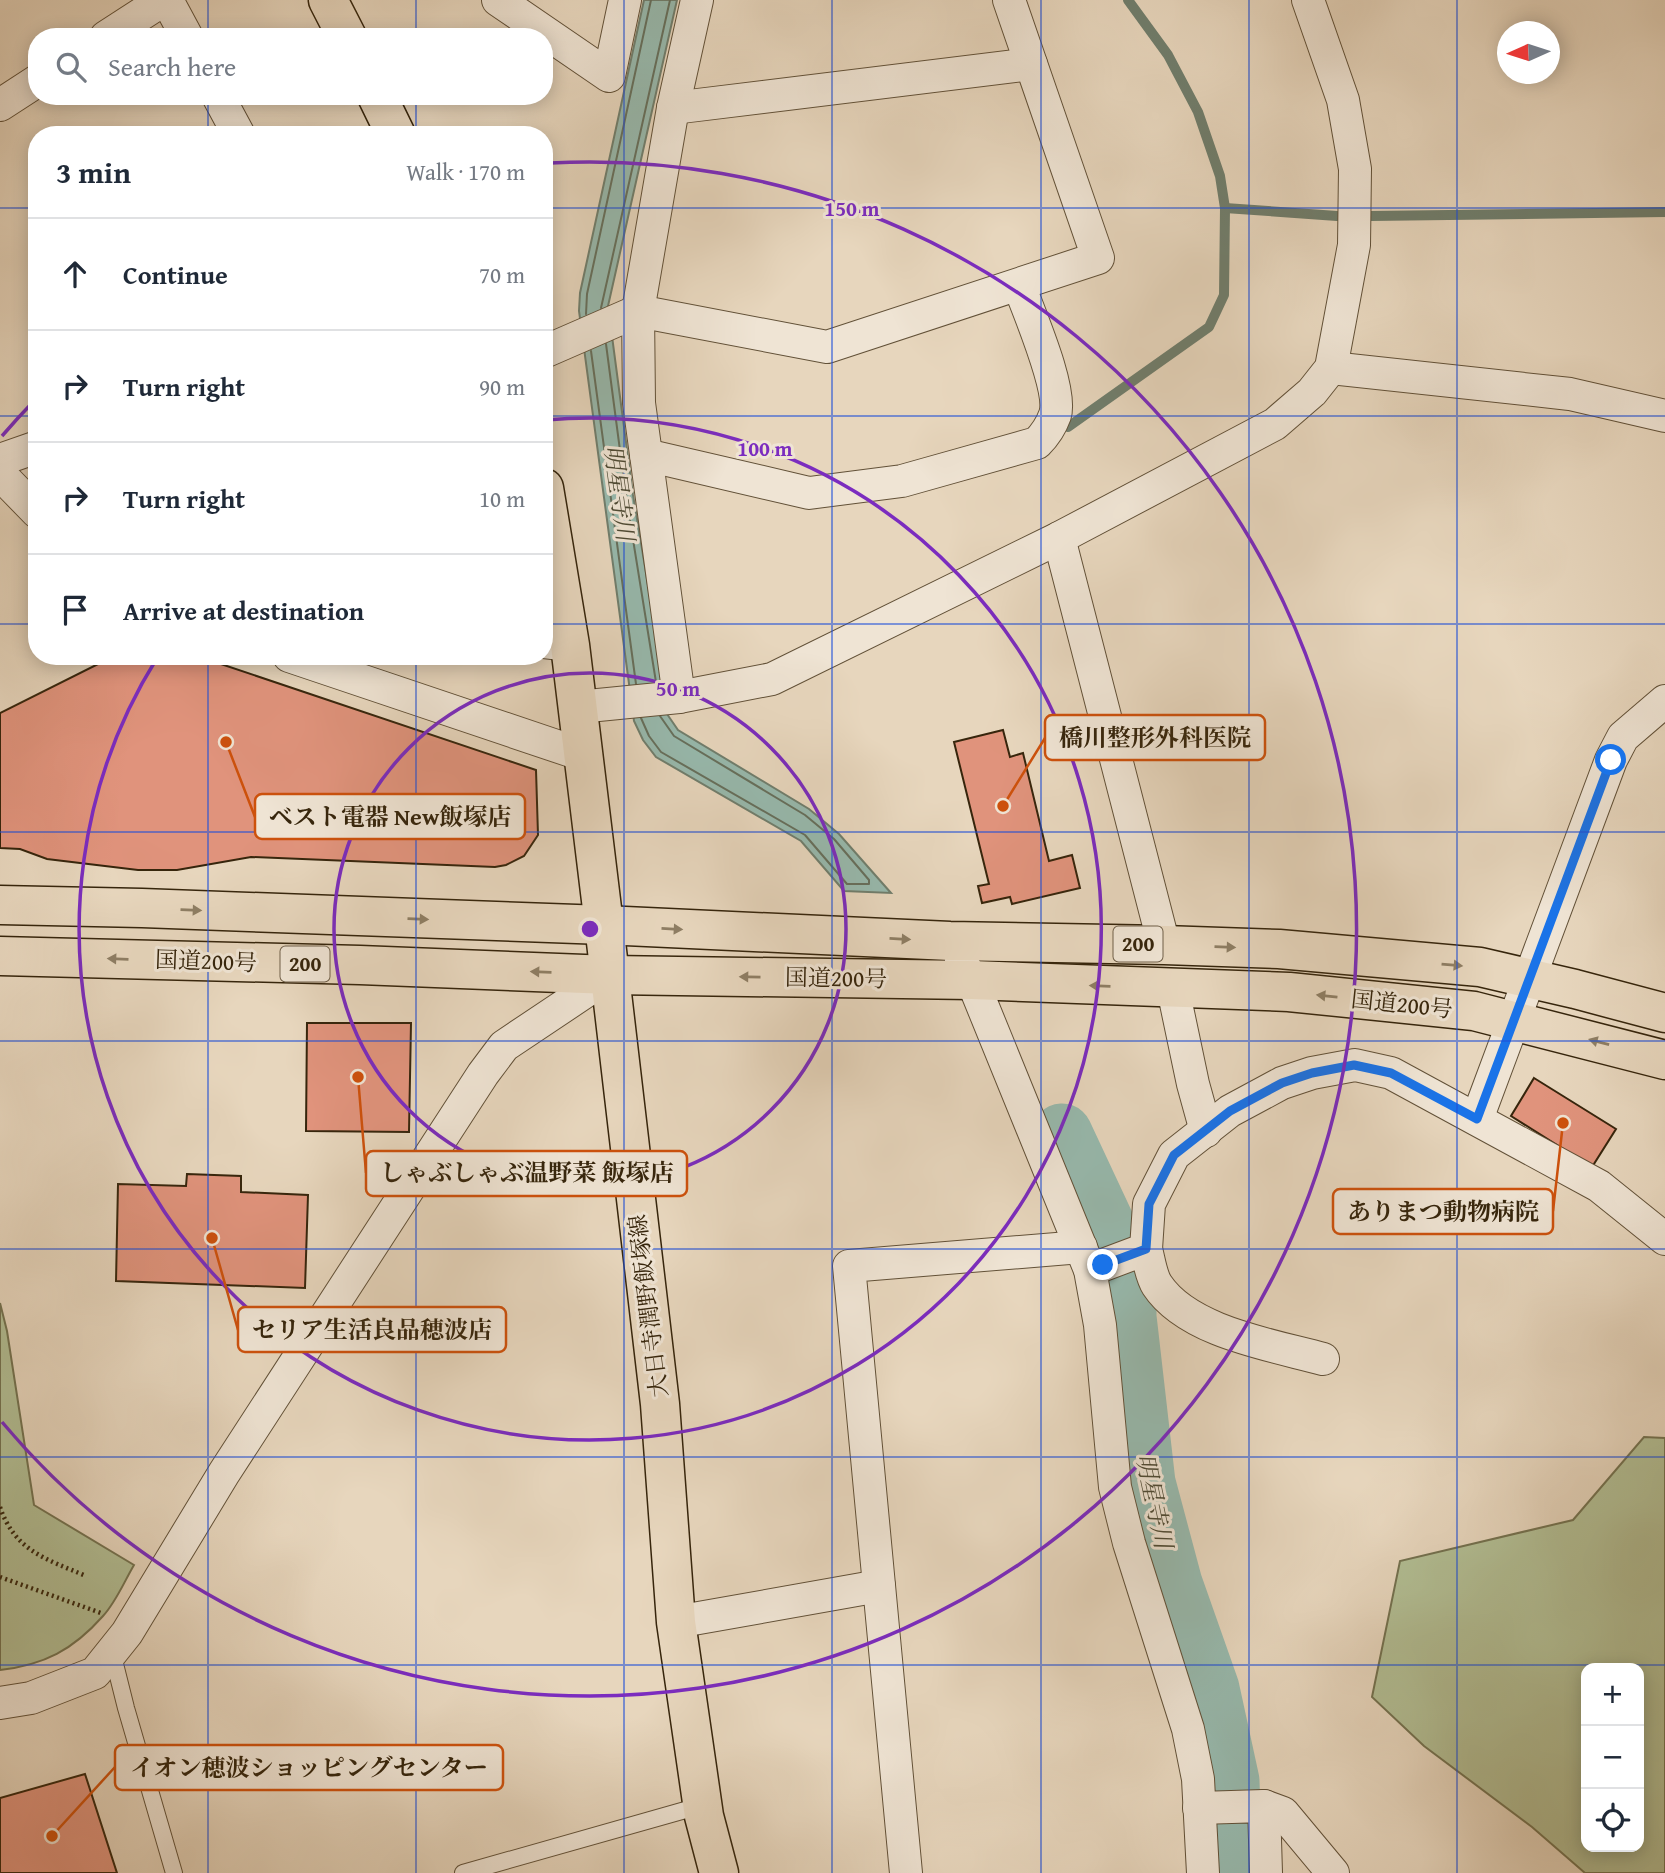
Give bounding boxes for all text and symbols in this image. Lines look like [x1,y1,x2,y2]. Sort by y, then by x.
north arrow [1497,21,1560,84]
search box [28,28,553,105]
text: Search here [108,47,236,86]
icon: search [52,48,90,86]
text: 3 min [56,150,131,194]
text: Walk · 170 m [406,155,525,188]
text: 150 m [824,193,880,224]
icon: ahead [56,255,94,293]
text: Continue [123,255,228,294]
text: 70 m [479,258,525,291]
icon: right [56,367,94,405]
text: Turn right [123,367,245,406]
text: 90 m [479,370,525,403]
text: 100 m [737,433,793,464]
water label: 明星寺川 [595,443,644,546]
icon: right [56,479,94,517]
text: Turn right [123,479,245,518]
text: 10 m [479,482,525,515]
icon: arrive [56,591,94,629]
text: Arrive at destination [123,591,364,630]
text: 50 m [656,673,700,704]
callout: 橋川整形外科医院 [1045,715,1265,760]
text: 橋川整形外科医院 [1059,720,1251,755]
route start [1595,744,1626,775]
callout: ベスト電器 New飯塚店 [255,794,525,839]
text: ベスト電器 New飯塚店 [269,799,511,834]
one-way arrow [180,905,202,916]
one-way arrow [407,913,429,924]
centre of rings [578,917,602,941]
one-way arrow [662,923,684,934]
road number: 200 [1114,926,1162,962]
one-way arrow [889,934,911,945]
street label: 国道200号 [154,942,258,979]
one-way arrow [1214,942,1236,953]
road number: 200 [280,946,330,982]
one-way arrow [107,953,129,965]
one-way arrow [1441,959,1463,970]
street label: 国道200号 [785,960,887,995]
one-way arrow [530,967,552,978]
one-way arrow [739,971,761,983]
one-way arrow [1089,981,1111,992]
street label: 国道200号 [1349,982,1455,1025]
one-way arrow [1316,990,1338,1001]
one-way arrow [1588,1036,1610,1047]
callout: しゃぶしゃぶ温野菜 飯塚店 [366,1151,687,1196]
text: しゃぶしゃぶ温野菜 飯塚店 [380,1155,674,1190]
callout: ありまつ動物病院 [1333,1189,1553,1234]
text: ありまつ動物病院 [1347,1194,1539,1229]
street label: 大日寺潤野飯塚線 [620,1213,675,1399]
route end [1087,1249,1118,1280]
callout: セリア生活良品穂波店 [238,1307,506,1352]
text: セリア生活良品穂波店 [252,1312,492,1347]
water label: 明星寺川 [1127,1450,1182,1554]
map controls [1581,1663,1644,1852]
button: + [1581,1663,1644,1726]
button: − [1581,1726,1644,1789]
callout: イオン穂波ショッピングセンター [115,1745,503,1790]
text: イオン穂波ショッピングセンター [130,1750,488,1785]
button: locate [1581,1789,1644,1852]

